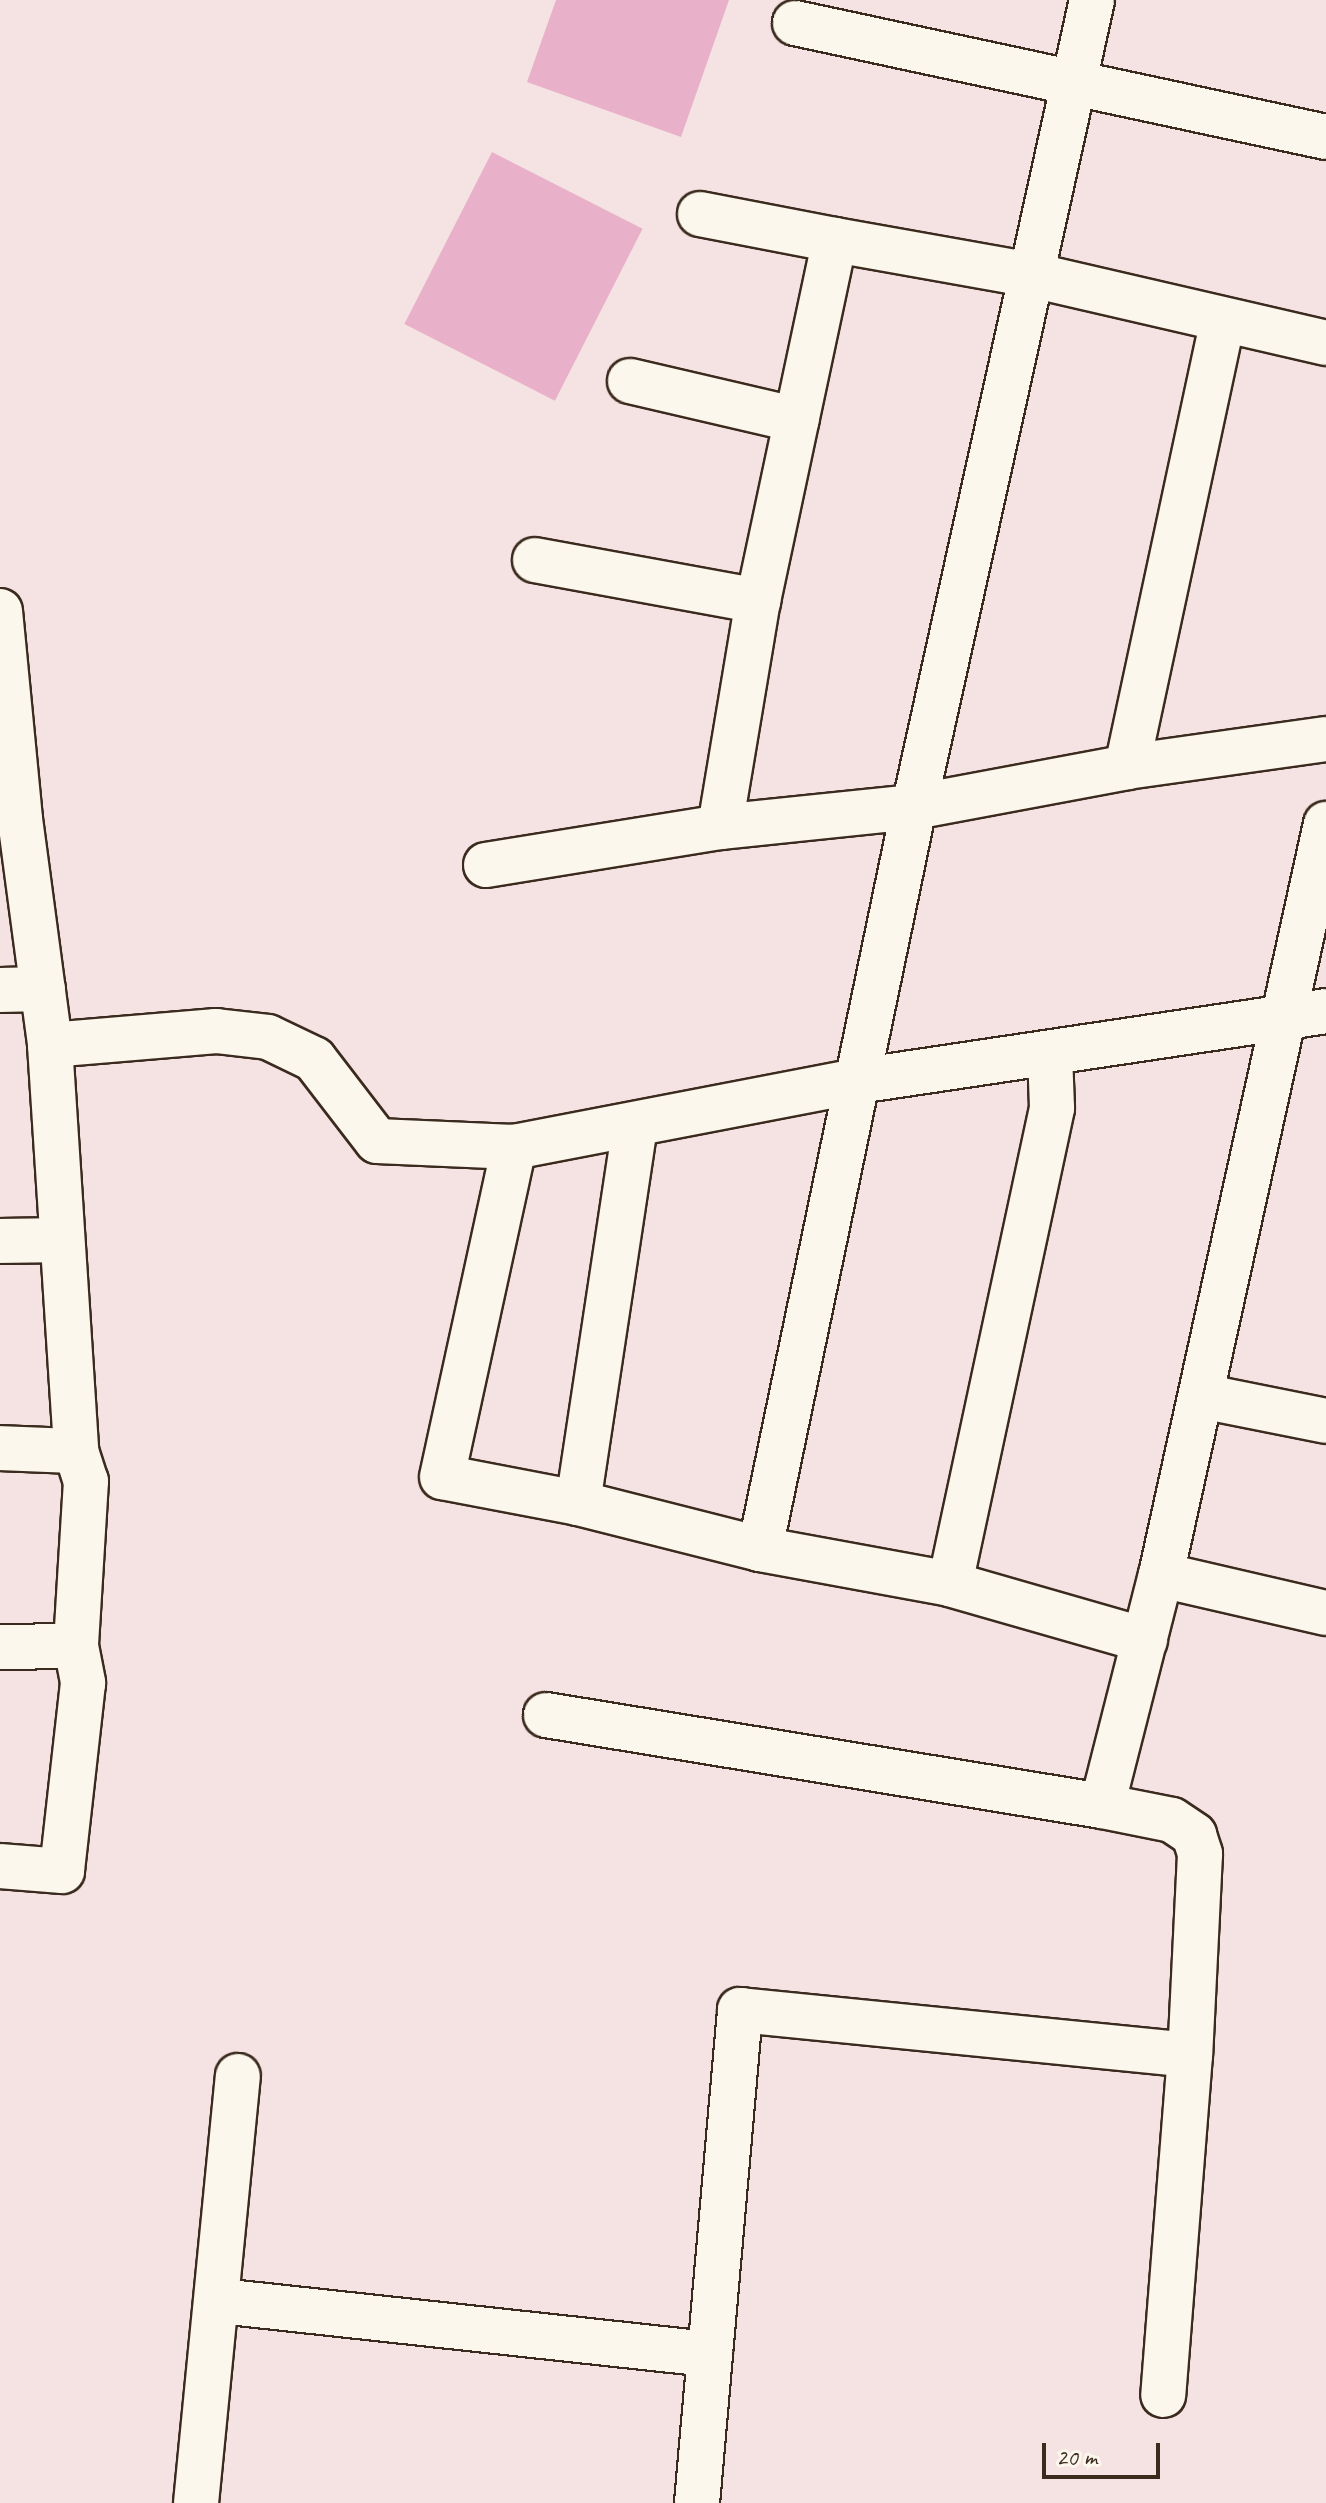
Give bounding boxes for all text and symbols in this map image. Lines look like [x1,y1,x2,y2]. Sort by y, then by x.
scale bar [1046,2427,1164,2477]
text: 20 m [1056,2442,1097,2472]

